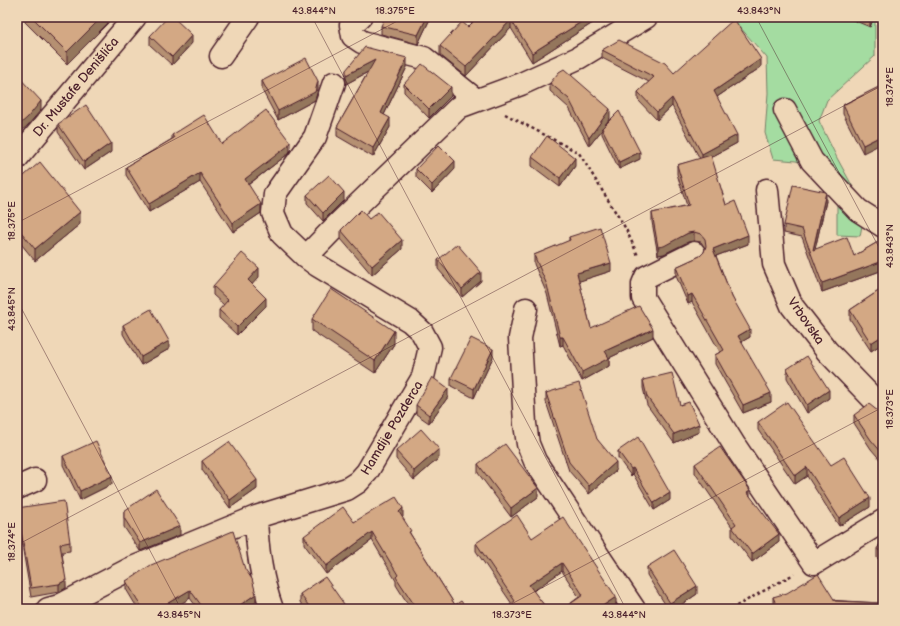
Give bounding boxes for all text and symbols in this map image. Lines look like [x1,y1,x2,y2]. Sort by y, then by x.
text: 43.844°N [292,5,336,17]
text: 18.375°E [375,5,415,17]
text: 43.843°N [737,5,781,17]
street label: Dr. Mustafe Denišlića [30,34,122,140]
text: 18.374°E [884,67,896,107]
text: 18.375°E [6,201,18,241]
text: 43.843°N [884,224,896,268]
text: 43.845°N [6,287,18,331]
street label: Vrbovska [784,294,828,348]
street label: Hamdije Pozderca [358,378,426,478]
text: 18.373°E [884,389,896,429]
text: 18.374°E [6,522,18,562]
text: 43.845°N [157,609,201,621]
text: 18.373°E [492,609,532,621]
text: 43.844°N [602,609,646,621]

